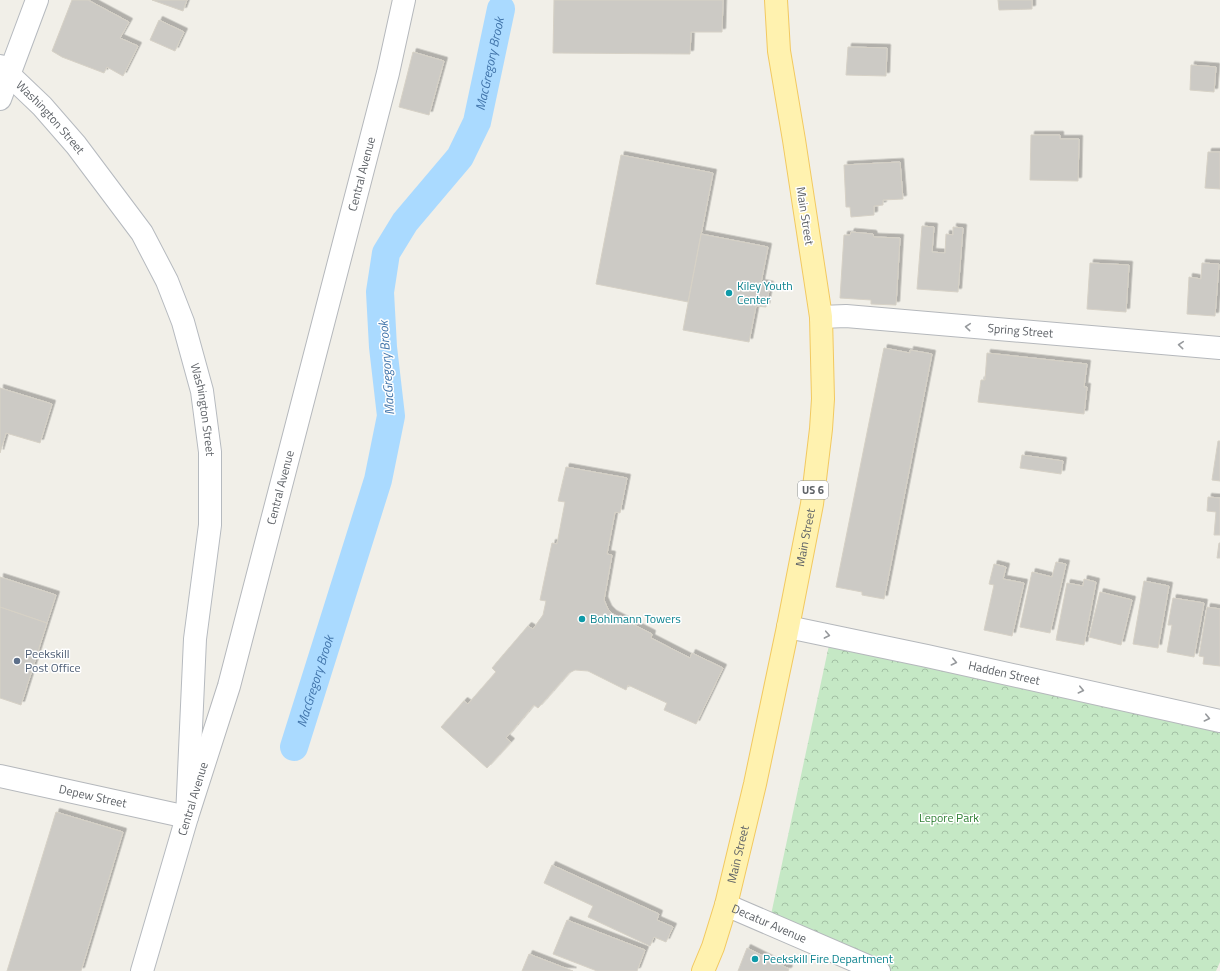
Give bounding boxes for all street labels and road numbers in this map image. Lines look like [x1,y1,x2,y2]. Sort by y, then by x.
street label: Washington Street [12,76,90,159]
street label: Central Avenue [343,135,380,213]
street label: Main Street [792,185,820,247]
street label: Spring Street [987,318,1055,343]
street label: Washington Street [186,361,220,457]
street label: Central Avenue [261,448,299,527]
road number: US 6 [798,481,828,499]
street label: Main Street [790,506,820,568]
street label: Hadden Street [967,655,1043,690]
street label: Central Avenue [172,760,213,838]
street label: Depew Street [57,779,129,813]
street label: Main Street [722,823,754,885]
street label: Decatur Avenue [729,899,810,948]

